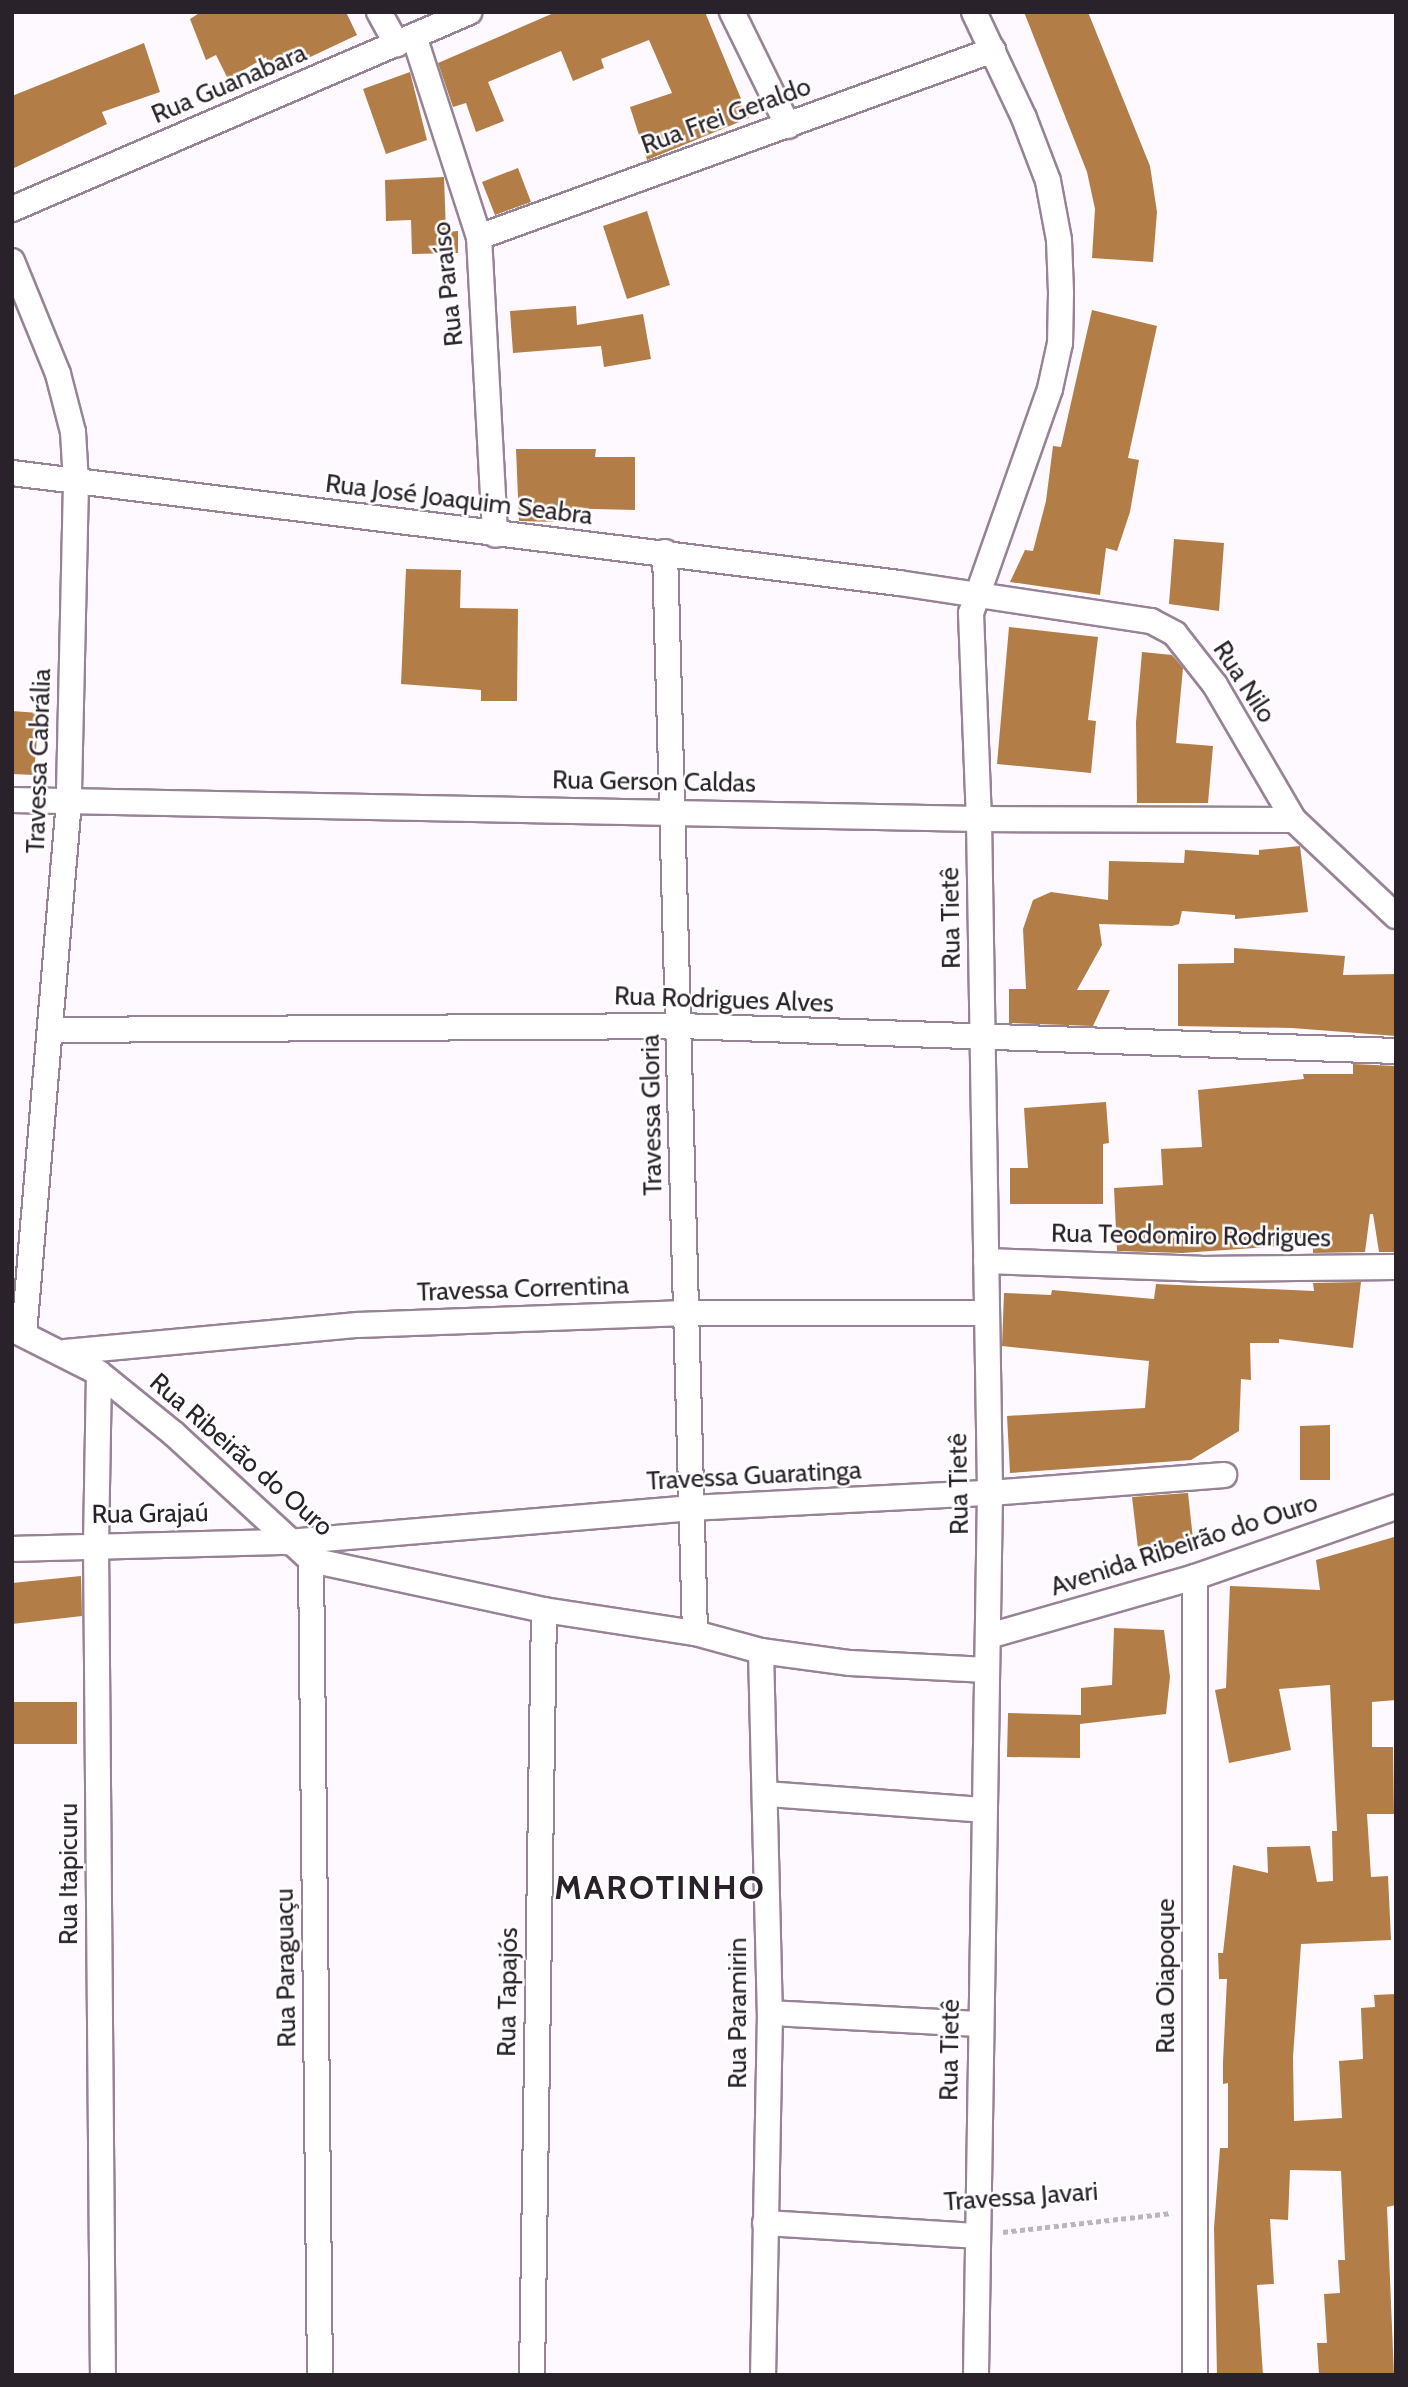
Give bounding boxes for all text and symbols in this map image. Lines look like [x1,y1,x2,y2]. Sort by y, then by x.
street label: Rua Guanabara [147,37,311,131]
street label: Rua Frei Geraldo [637,71,815,161]
street label: Rua Paraíso [426,220,470,348]
street label: Rua José Joaquim Seabra [324,468,594,532]
street label: Rua Nilo [1206,635,1282,729]
street label: Travessa Cabrália [20,668,58,854]
street label: Rua Gerson Caldas [552,765,756,799]
street label: Rua Tietê [935,867,967,969]
street label: Rua Rodrigues Alves [614,981,834,1019]
street label: Travessa Gloria [635,1034,669,1196]
street label: Rua Teodomiro Rodrigues [1051,1218,1331,1254]
street label: Travessa Correntina [416,1270,630,1308]
street label: Rua Ribeirão do Ouro [143,1367,339,1543]
street label: Rua Tietê [943,1433,975,1535]
street label: Travessa Guaratinga [646,1455,862,1497]
street label: Avenida Ribeirão do Ouro [1047,1487,1321,1603]
street label: Rua Grajaú [91,1497,209,1531]
street label: Rua Itapicuru [53,1803,85,1945]
district label: MAROTINHO [555,1868,765,1908]
street label: Rua Paraguaçu [269,1888,303,2048]
street label: Rua Oiapoque [1150,1898,1182,2054]
street label: Rua Tapajós [491,1927,525,2057]
street label: Rua Paramirin [722,1937,754,2089]
street label: Rua Tietê [934,1999,966,2101]
street label: Travessa Javari [943,2176,1099,2218]

